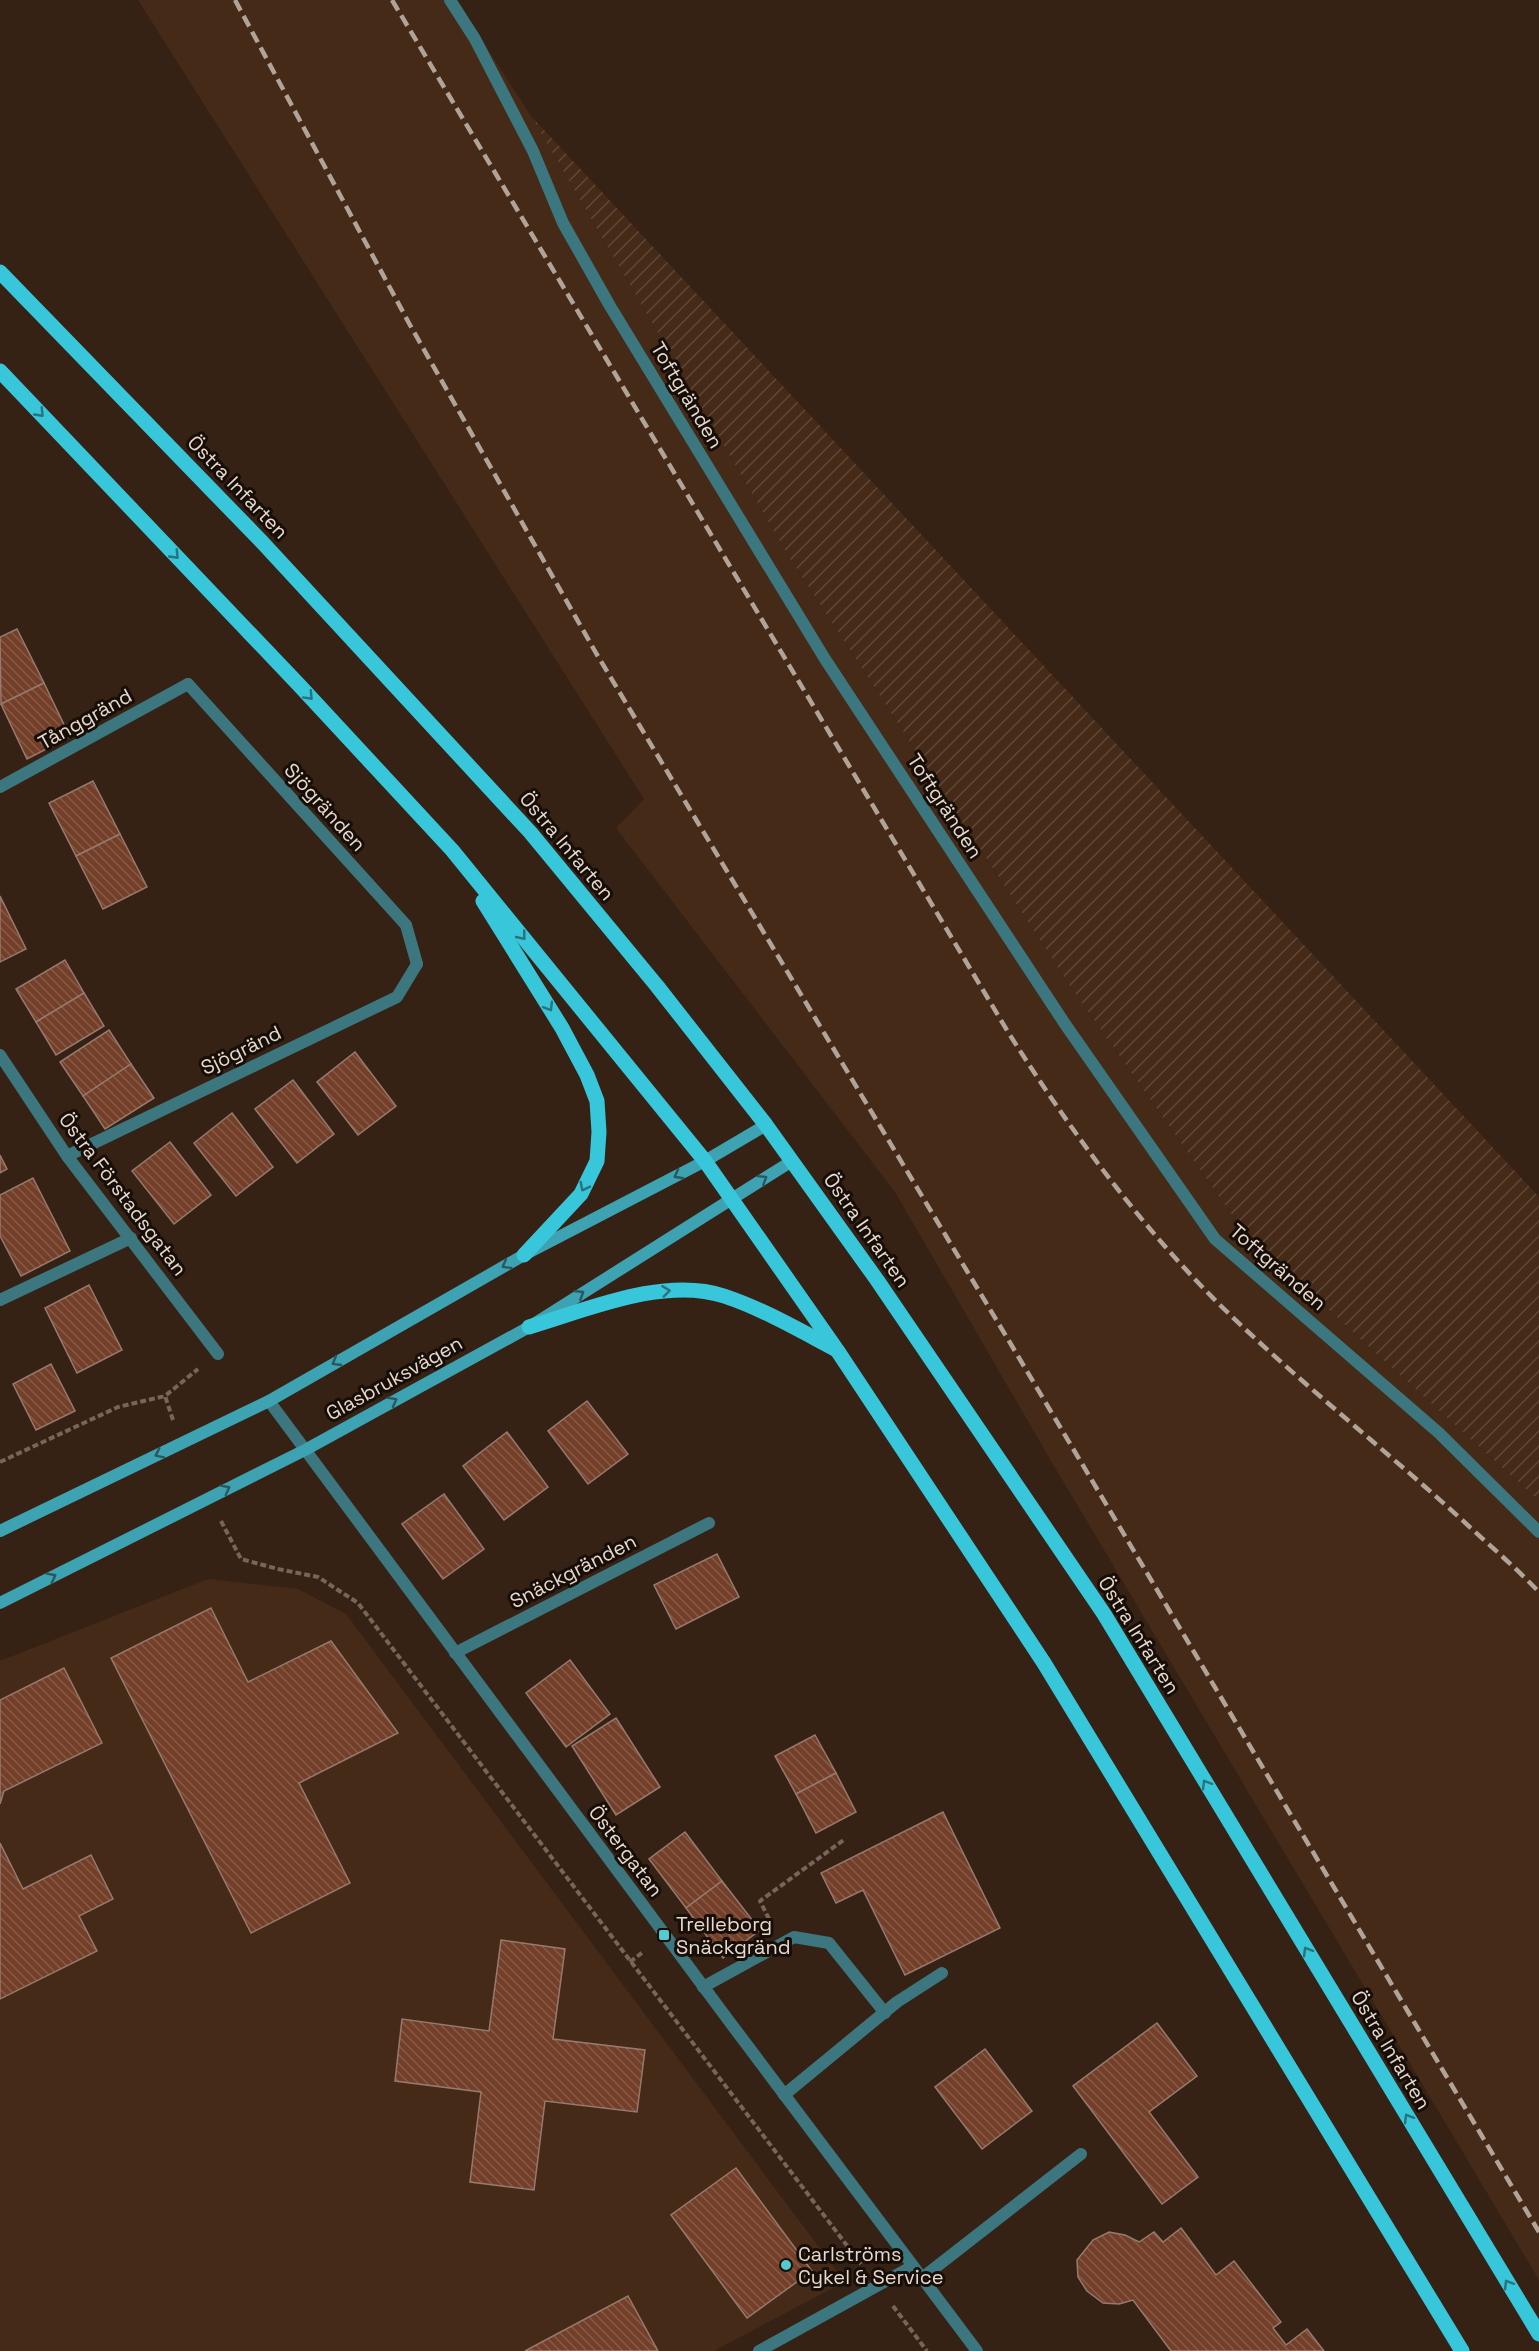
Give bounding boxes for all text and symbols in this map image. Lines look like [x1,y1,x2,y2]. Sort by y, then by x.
street label: Toftgränden [645,337,729,453]
one-way arrow [33,406,44,417]
street label: Östra Infarten [182,430,294,544]
one-way arrow [168,548,179,558]
street label: Tånggränd [34,683,136,755]
one-way arrow [302,689,313,700]
street label: Toftgränden [901,749,989,863]
street label: Sjögränden [278,757,372,857]
street label: Östra Infarten [514,786,620,906]
one-way arrow [515,929,526,940]
one-way arrow [541,1001,553,1011]
street label: Sjögränd [197,1019,285,1081]
street label: Östra Förstadsgatan [53,1107,193,1281]
one-way arrow [674,1167,685,1179]
street label: Östra Infarten [818,1168,916,1292]
one-way arrow [757,1175,767,1187]
one-way arrow [580,1180,592,1191]
street label: Toftgränden [1224,1218,1332,1316]
one-way arrow [502,1258,512,1270]
one-way arrow [662,1285,671,1298]
one-way arrow [574,1290,584,1302]
street label: Glasbruksvägen [321,1330,467,1426]
one-way arrow [332,1355,343,1366]
one-way arrow [387,1397,397,1408]
one-way arrow [155,1446,166,1458]
one-way arrow [220,1485,231,1496]
street label: Snäckgränden [505,1528,641,1614]
street label: Östra Infarten [1092,1571,1186,1699]
one-way arrow [46,1573,57,1584]
one-way arrow [1201,1780,1213,1790]
street label: Östergatan [583,1800,669,1902]
place label: Trelleborg Snäckgränd [676,1911,791,1960]
marker: Trelleborg Snäckgränd [657,1928,671,1942]
one-way arrow [1302,1947,1314,1957]
street label: Östra Infarten [1345,1986,1437,2114]
one-way arrow [1403,2114,1415,2124]
place label: Carlströms Cykel & Service [798,2241,944,2290]
marker: Carlströms Cykel & Service [779,2258,793,2272]
one-way arrow [1505,2280,1516,2291]

